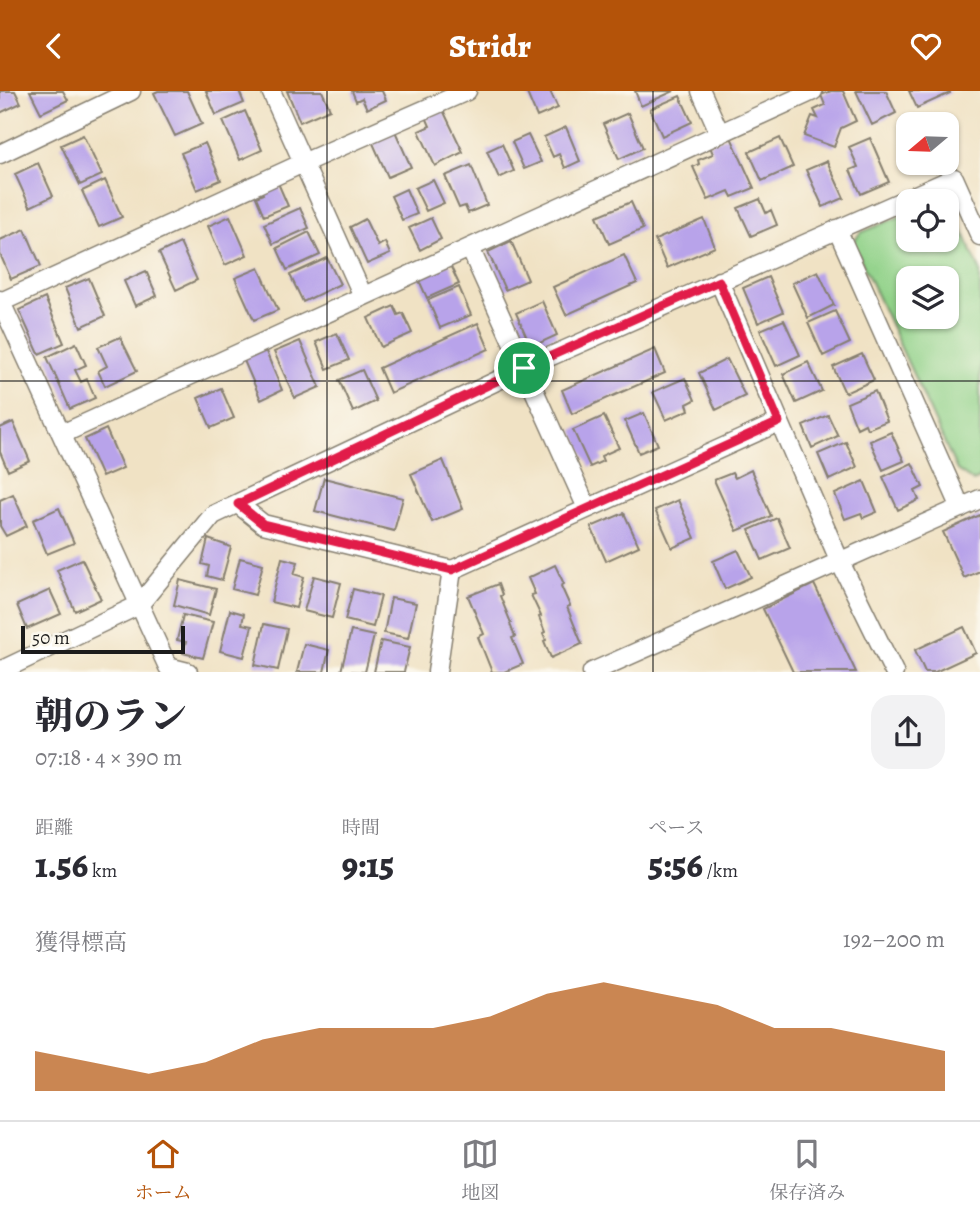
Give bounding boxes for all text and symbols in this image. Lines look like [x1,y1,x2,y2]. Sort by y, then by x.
text: Stridr [449,24,531,68]
icon: back [35,27,73,65]
icon: heart [907,27,945,65]
north arrow [896,112,959,175]
map controls [896,112,959,329]
button: locate [896,189,959,252]
button: layers [896,266,959,329]
pin [494,338,554,398]
icon: arrive [505,349,543,387]
scale bar [21,623,186,655]
text: 50 m [32,625,70,651]
text: 朝のラン [35,690,187,742]
button: share [871,695,945,769]
text: 07:18 · 4 × 390 m [35,742,182,773]
text: 距離 [35,815,73,841]
text: 時間 [342,815,380,841]
text: ペース [648,815,704,841]
text: 1.56 [35,841,88,889]
text: 9:15 [342,841,394,889]
text: 5:56 [648,841,703,889]
text: km [88,858,117,884]
text: /km [703,858,738,884]
text: 192–200 m [843,924,945,955]
text: 獲得標高 [35,927,127,958]
tab: ホーム [135,1135,192,1206]
tab: 地図 [461,1135,499,1206]
tab: 保存済み [769,1135,845,1206]

